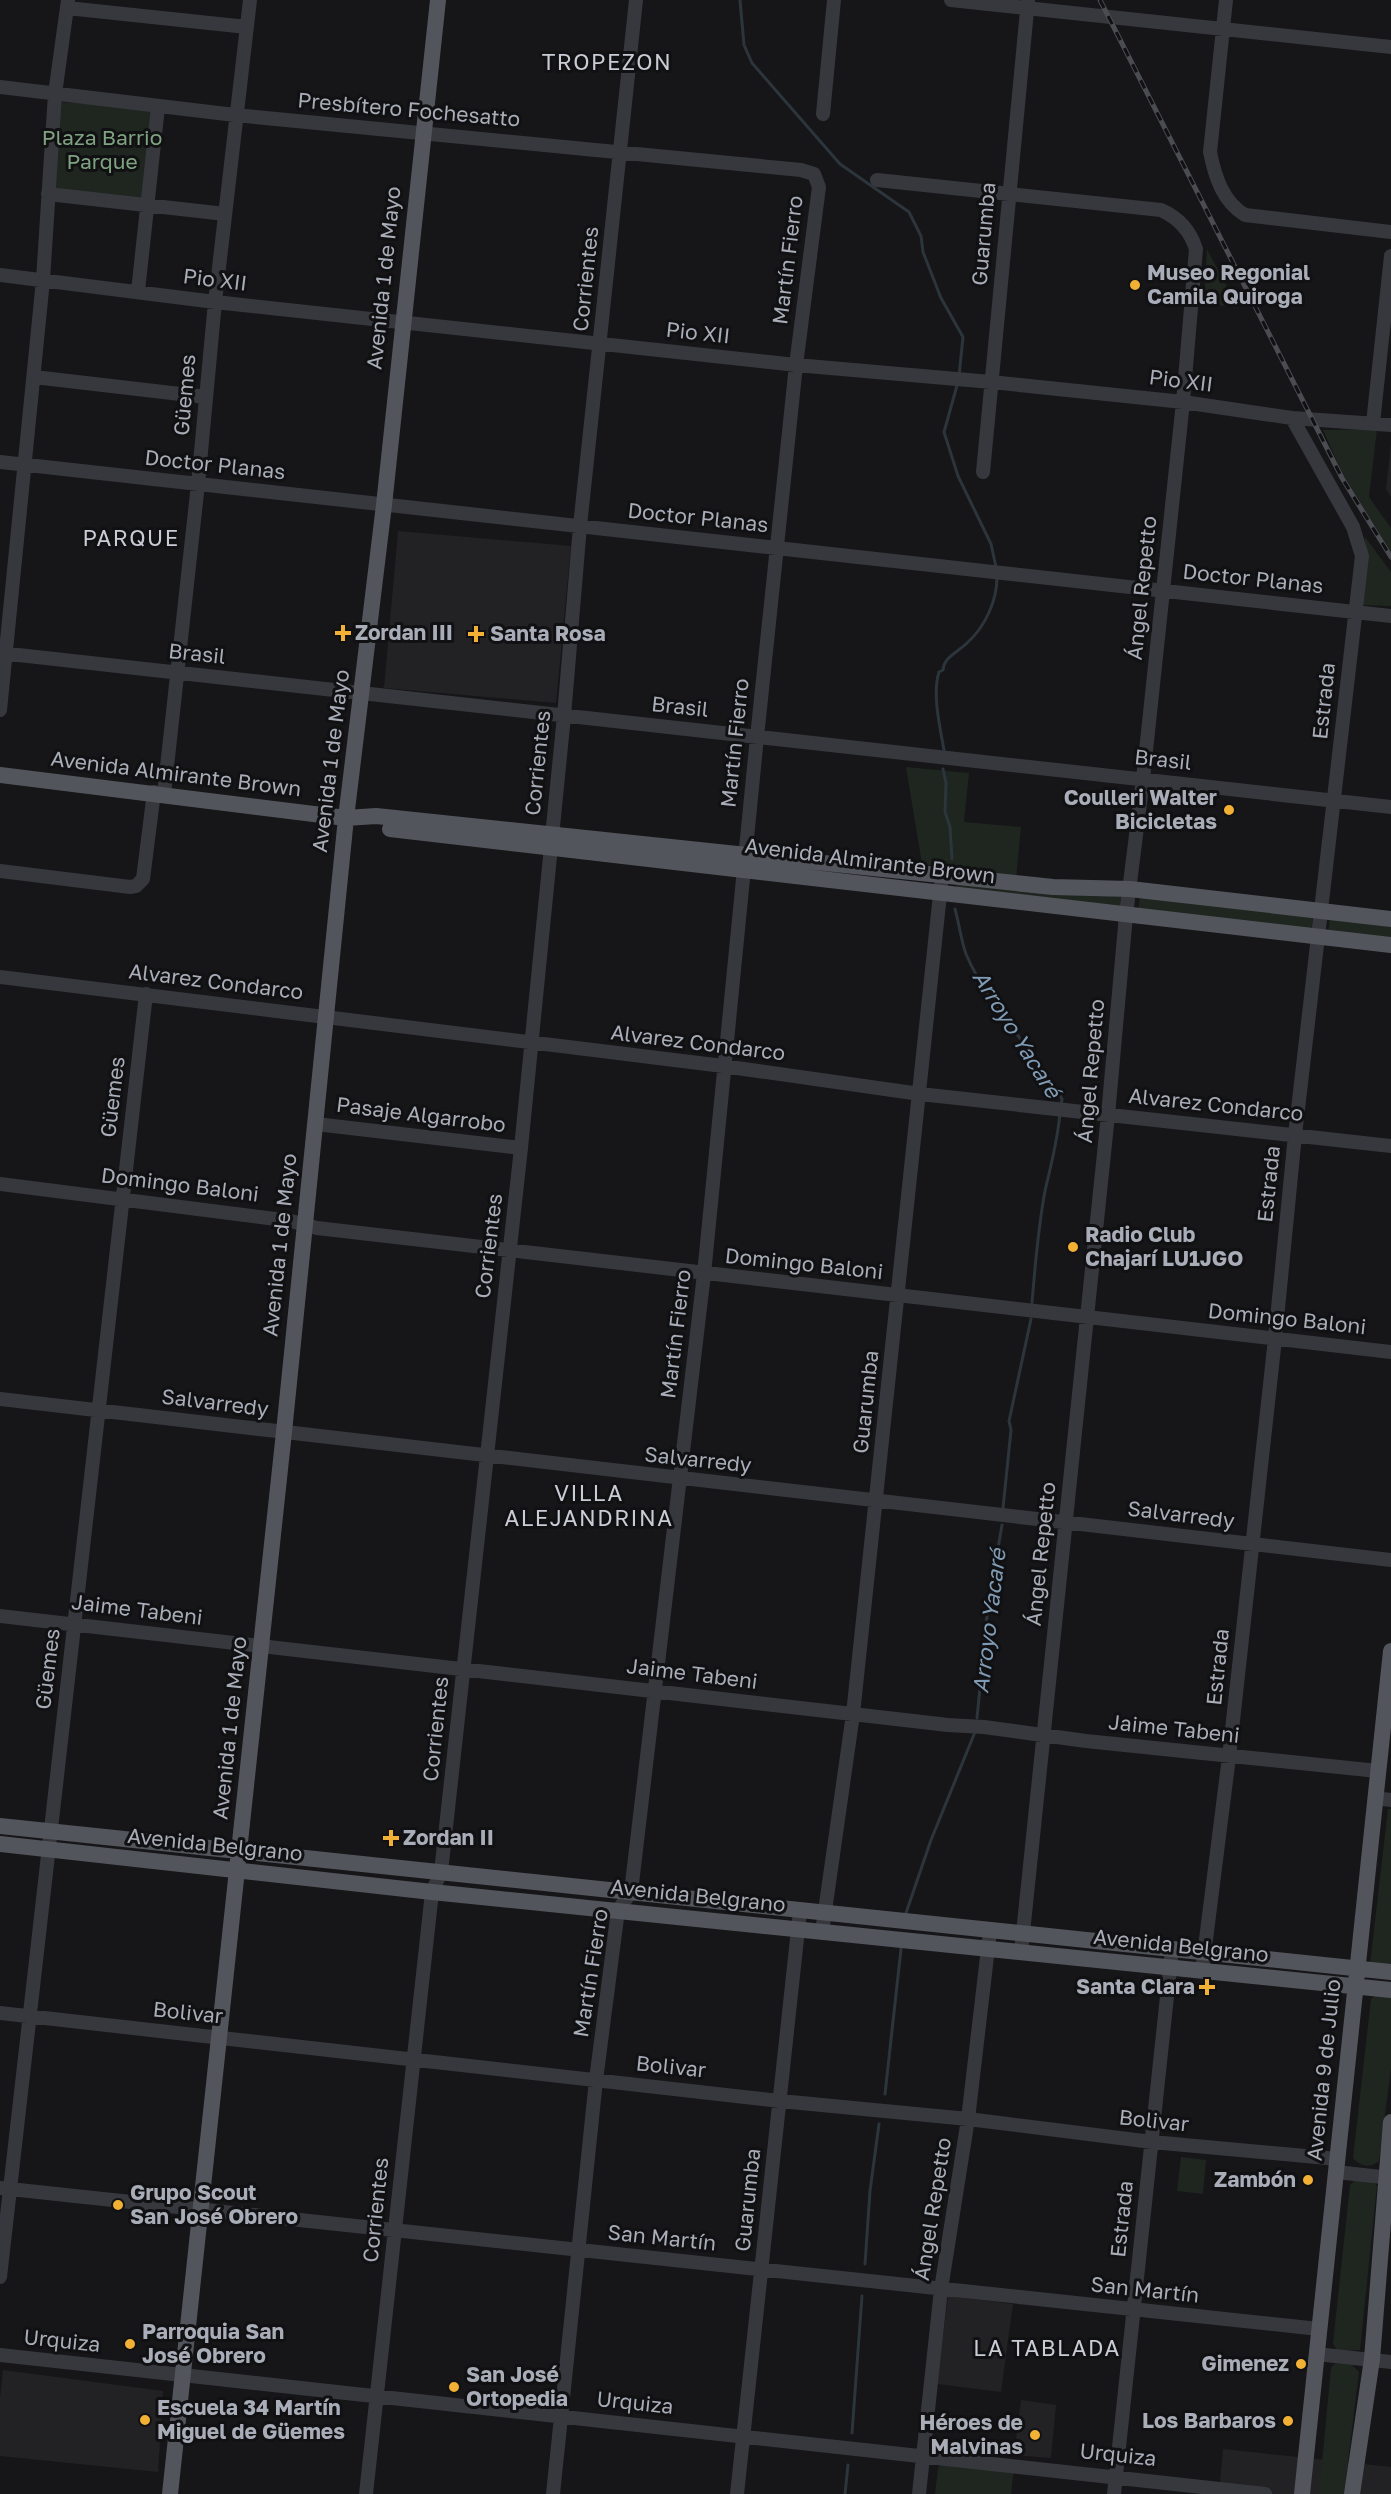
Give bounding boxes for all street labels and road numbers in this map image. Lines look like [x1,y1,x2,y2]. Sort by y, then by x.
street label: Presbítero Fochesatto [297,86,521,132]
street label: Guarumba [966,181,1000,287]
street label: Avenida 1 de Mayo [360,185,406,371]
street label: Martín Fierro [766,194,808,326]
street label: Corrientes [567,225,603,333]
street label: Pio XII [182,262,249,296]
street label: Pio XII [665,316,731,348]
street label: Güemes [167,353,201,437]
street label: Pio XII [1148,363,1215,397]
street label: Doctor Planas [143,444,287,484]
street label: Doctor Planas [626,497,770,537]
street label: Ángel Repetto [1121,515,1161,661]
street label: Doctor Planas [1181,558,1325,598]
street label: Brasil [167,637,227,669]
street label: Estrada [1306,661,1340,741]
street label: Avenida 1 de Mayo [306,668,354,854]
street label: Martín Fierro [714,677,754,809]
street label: Brasil [650,690,710,722]
street label: Corrientes [519,709,555,817]
street label: Brasil [1133,743,1193,775]
street label: Avenida Almirante Brown [49,745,303,801]
street label: Avenida Almirante Brown [743,832,997,888]
street label: Alvarez Condarco [127,957,305,1005]
street label: Ángel Repetto [1071,998,1109,1144]
street label: Alvarez Condarco [609,1018,787,1066]
street label: Güemes [94,1055,130,1139]
street label: Alvarez Condarco [1127,1082,1305,1126]
street label: Pasaje Algarrobo [335,1091,507,1137]
street label: Estrada [1251,1144,1285,1224]
street label: Avenida 1 de Mayo [256,1152,302,1338]
street label: Domingo Baloni [100,1161,261,1207]
street label: Corrientes [469,1192,507,1300]
street label: Domingo Baloni [724,1242,884,1284]
street label: Martín Fierro [654,1268,696,1400]
street label: Domingo Baloni [1207,1297,1367,1339]
street label: Guarumba [847,1349,883,1455]
street label: Salvarredy [160,1383,270,1421]
street label: Salvarredy [643,1440,753,1478]
street label: Ángel Repetto [1020,1481,1060,1627]
street label: Salvarredy [1126,1495,1236,1533]
street label: Jaime Tabeni [70,1588,204,1630]
street label: Güemes [29,1627,65,1711]
street label: Estrada [1200,1627,1234,1707]
street label: Avenida 1 de Mayo [206,1635,252,1821]
street label: Jaime Tabeni [625,1652,759,1694]
street label: Corrientes [417,1675,453,1783]
street label: Jaime Tabeni [1107,1708,1241,1748]
street label: Avenida Belgrano [126,1822,304,1866]
street label: Avenida Belgrano [609,1873,787,1917]
street label: Martín Fierro [567,1907,613,2039]
street label: Avenida Belgrano [1092,1923,1270,1967]
street label: Avenida 9 de Julio [1301,1978,1345,2162]
street label: Bolivar [152,1995,224,2029]
street label: Bolivar [635,2049,707,2083]
street label: Bolivar [1118,2103,1190,2137]
street label: Ángel Repetto [908,2135,956,2282]
street label: Guarumba [729,2147,765,2253]
street label: Corrientes [357,2156,393,2264]
street label: Estrada [1104,2179,1138,2259]
street label: San Martín [607,2218,718,2256]
street label: San Martín [1090,2270,1201,2308]
street label: Urquiza [22,2323,102,2357]
street label: Urquiza [595,2385,675,2419]
street label: Urquiza [1078,2437,1158,2471]

